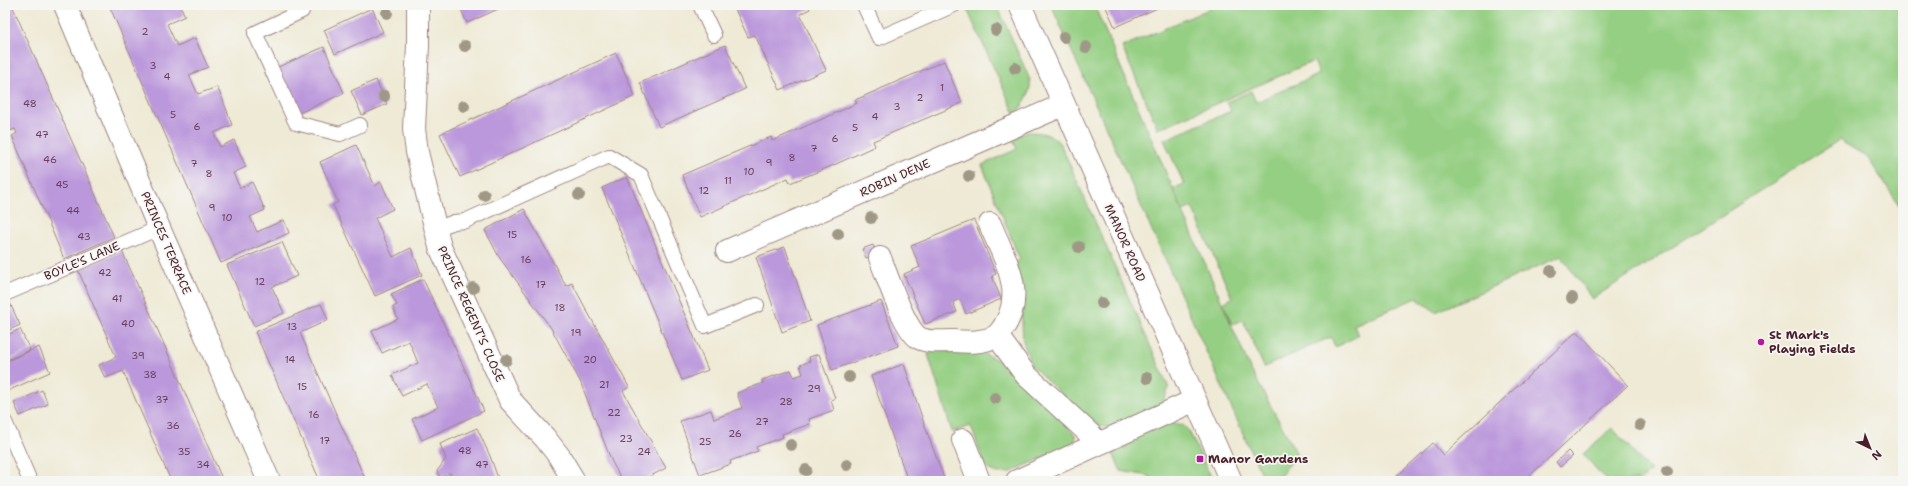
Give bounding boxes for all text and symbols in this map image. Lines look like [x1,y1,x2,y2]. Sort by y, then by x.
house number: 2 [142,25,149,38]
house number: 3 [150,59,157,72]
house number: 4 [164,70,171,83]
house number: 1 [940,81,944,94]
house number: 2 [917,91,924,104]
house number: 48 [23,97,37,110]
house number: 3 [894,100,901,113]
house number: 5 [170,108,176,121]
house number: 4 [872,110,879,123]
house number: 6 [194,120,201,133]
house number: 5 [852,121,858,134]
house number: 47 [35,128,49,141]
house number: 6 [832,132,839,145]
house number: 7 [811,142,818,155]
house number: 8 [789,151,796,164]
house number: 46 [43,153,57,166]
street label: ROBIN DENE [857,155,933,201]
house number: 9 [766,156,773,169]
house number: 7 [191,157,198,170]
house number: 10 [744,165,754,178]
house number: 8 [206,167,213,180]
house number: 11 [724,174,732,187]
house number: 45 [56,178,68,191]
house number: 12 [699,184,709,197]
street label: PRINCES TERRACE [137,189,195,297]
house number: 9 [209,201,216,214]
street label: MANOR ROAD [1101,202,1149,285]
house number: 44 [66,204,80,217]
house number: 10 [222,211,232,224]
house number: 15 [507,228,517,241]
house number: 43 [77,230,91,243]
street label: BOYLE'S LANE [42,238,122,284]
street label: PRINCE REGENT'S CLOSE [434,243,508,385]
house number: 16 [521,253,531,266]
house number: 42 [98,266,112,279]
house number: 12 [255,275,265,288]
house number: 17 [536,278,546,291]
house number: 41 [112,292,122,305]
house number: 18 [554,301,566,314]
house number: 40 [121,317,135,330]
house number: 13 [287,320,297,333]
house number: 19 [571,326,581,339]
place label: St Mark's Playing Fields [1769,327,1856,357]
marker: St Mark's Playing Fields [1756,337,1766,347]
house number: 39 [131,349,145,362]
house number: 14 [285,353,295,366]
house number: 20 [583,353,597,366]
house number: 38 [143,368,157,381]
house number: 21 [599,378,609,391]
house number: 15 [297,380,307,393]
house number: 29 [807,382,821,395]
house number: 37 [155,393,169,406]
house number: 28 [779,395,793,408]
house number: 22 [607,406,621,419]
house number: 16 [309,408,319,421]
house number: 27 [755,415,769,428]
house number: 36 [166,419,180,432]
house number: 26 [728,427,742,440]
north arrow [1850,428,1890,468]
house number: 23 [619,432,633,445]
house number: 17 [320,434,330,447]
house number: 25 [699,435,711,448]
house number: 48 [458,444,472,457]
house number: 35 [178,445,190,458]
house number: 24 [637,445,651,458]
text: N [1868,446,1885,464]
place label: Manor Gardens [1208,451,1308,467]
marker: Manor Gardens [1195,454,1205,464]
house number: 34 [196,458,210,471]
house number: 47 [475,458,489,471]

